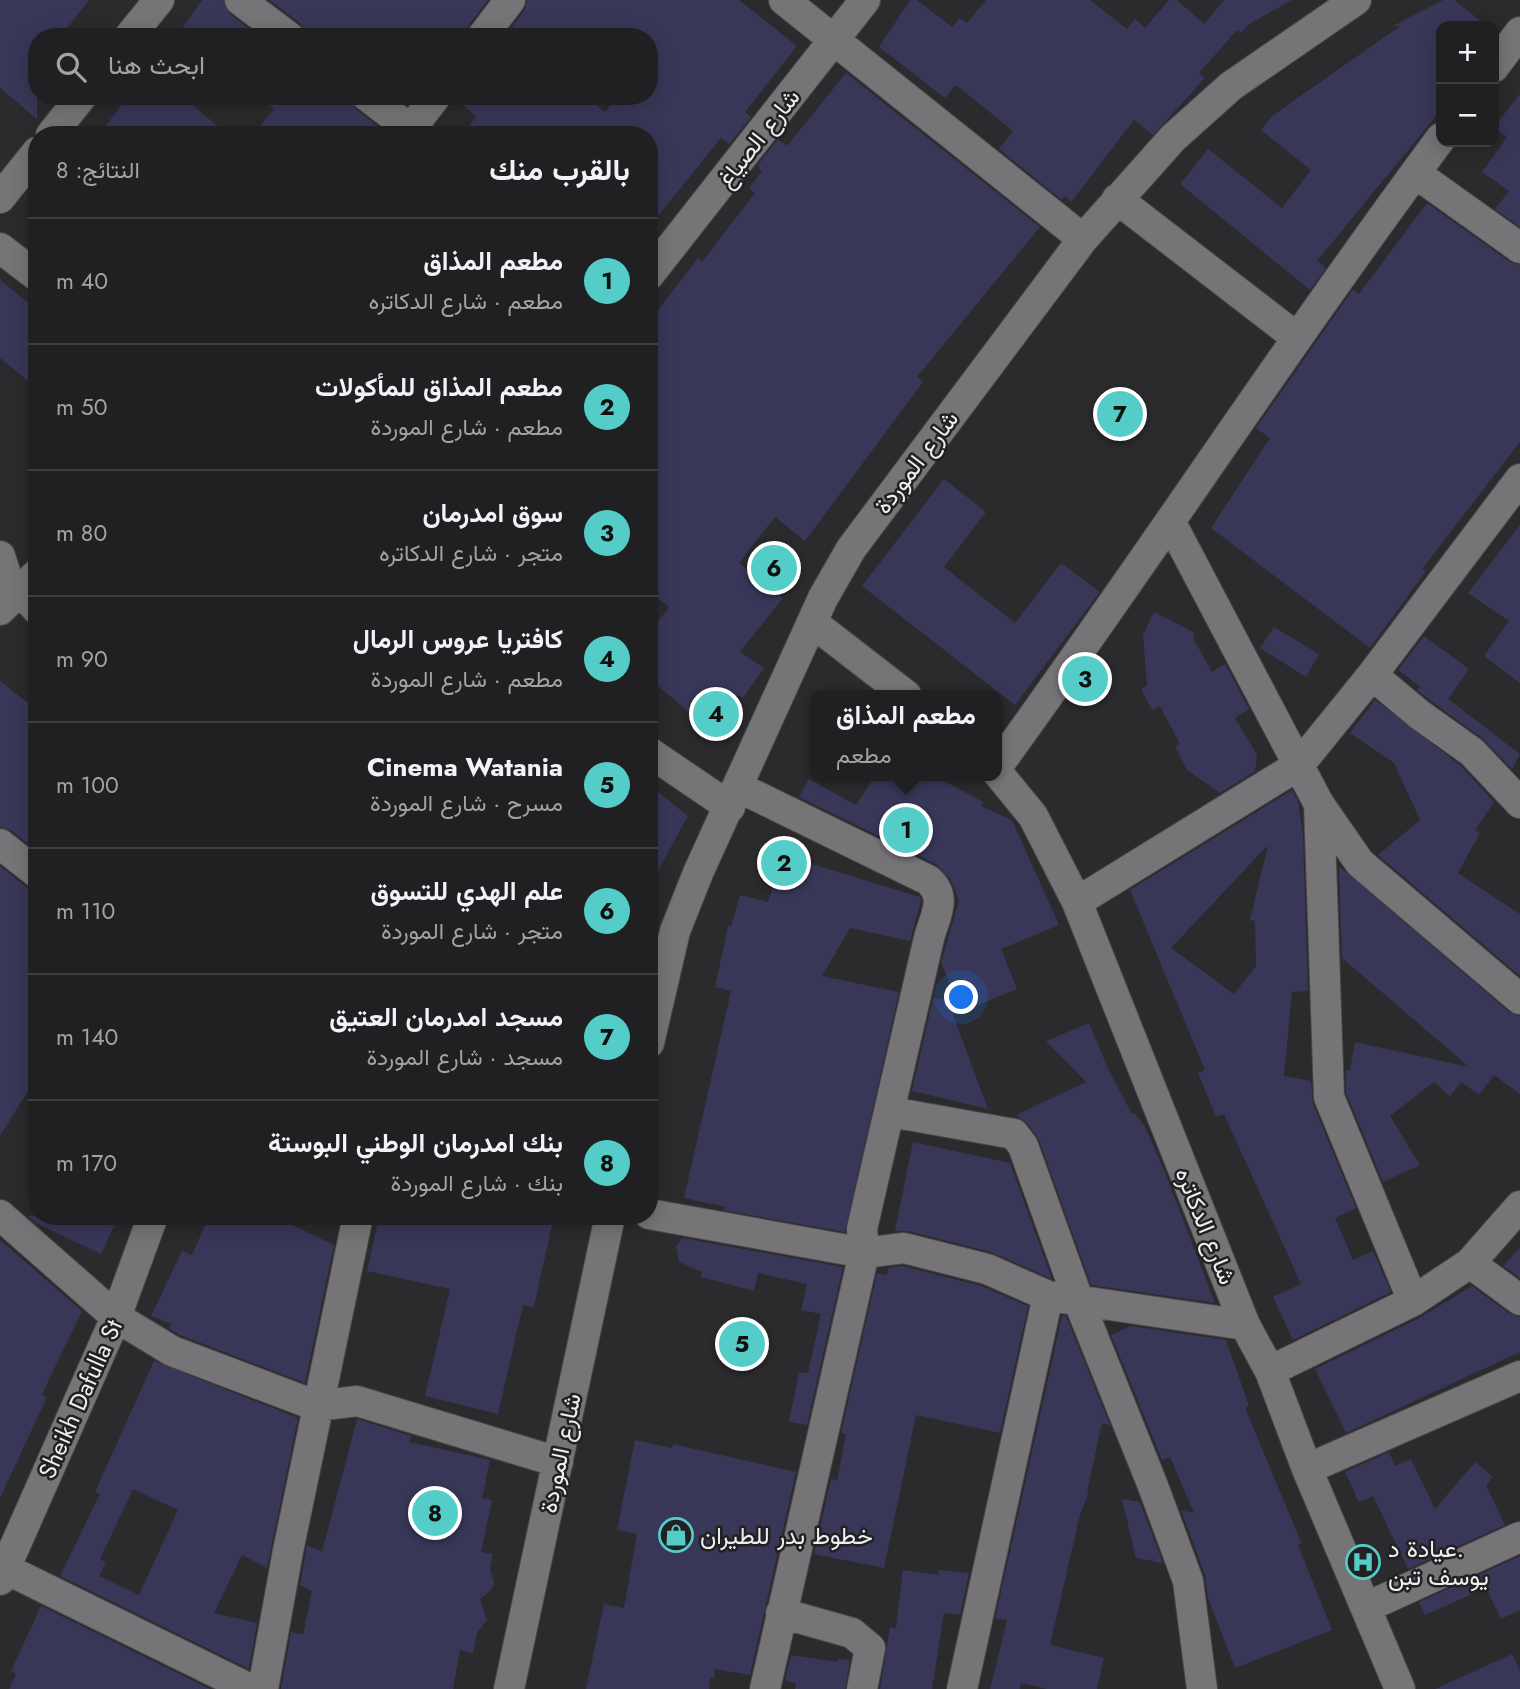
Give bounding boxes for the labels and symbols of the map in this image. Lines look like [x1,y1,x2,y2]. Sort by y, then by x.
street label: شارع الصياغ [708,81,808,195]
pin: 7 [1097,388,1143,440]
street label: شارع الموردة [865,403,967,521]
pin: 6 [751,542,797,594]
pin: 3 [1062,653,1108,705]
pin: 4 [693,688,739,740]
pin: 1 [883,804,929,856]
pin: 2 [761,837,807,889]
your location [944,980,978,1014]
street label: شارع الدكاتره [1167,1162,1245,1290]
street label: Sheikh Dafulla St [29,1314,131,1484]
pin: 5 [719,1318,765,1370]
street label: شارع الموردة [530,1390,590,1516]
pin: 8 [412,1487,458,1539]
shop icon: خطوط بدر للطيران [657,1516,695,1554]
place label: خطوط بدر للطيران [700,1518,873,1553]
place label: عيادة د. يوسف تبن [1388,1531,1489,1594]
hospital icon: عيادة د. يوسف تبن [1344,1543,1382,1581]

